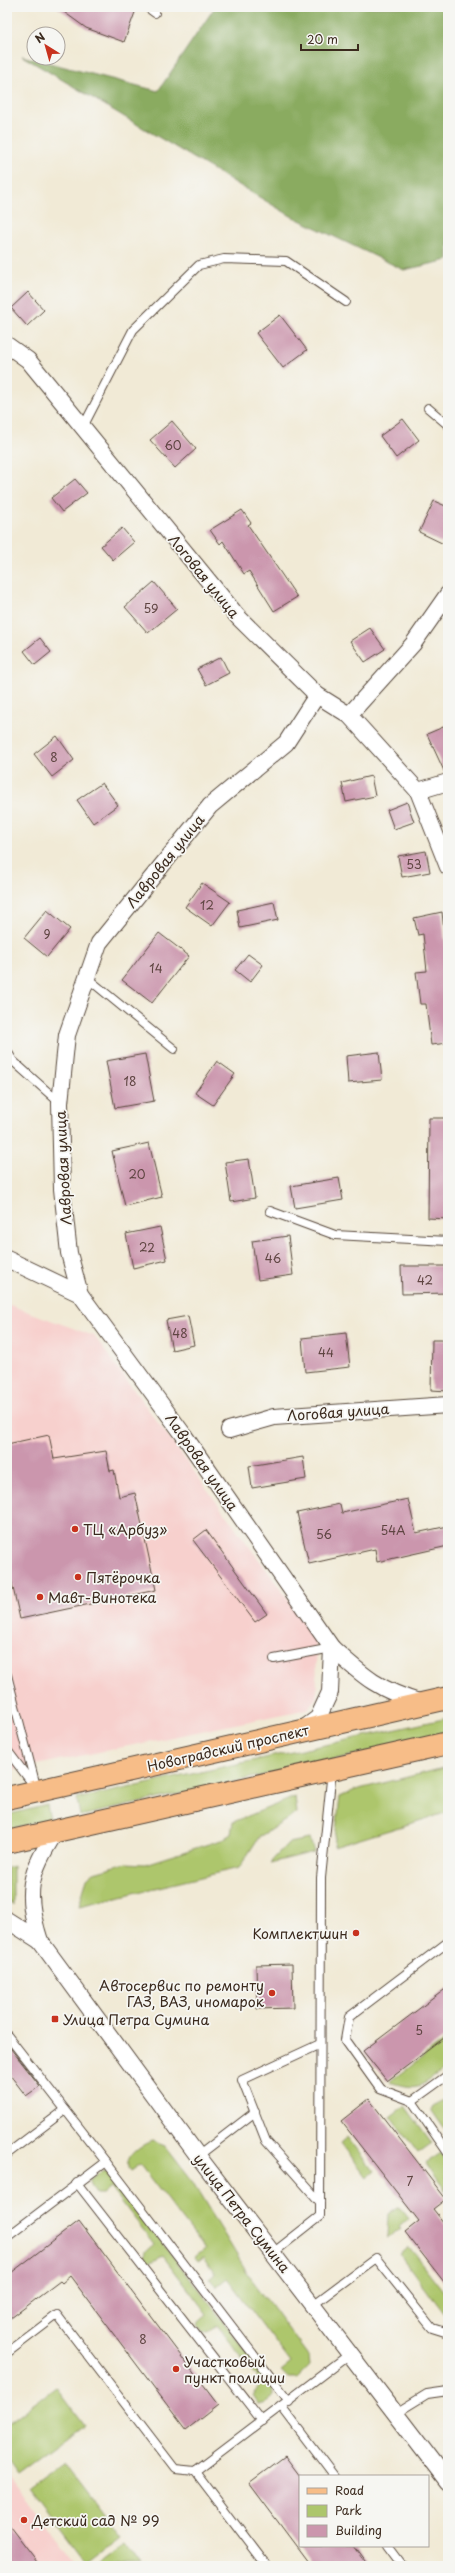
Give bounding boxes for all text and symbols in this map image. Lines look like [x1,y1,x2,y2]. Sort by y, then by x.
north arrow [26,26,66,66]
scale bar [301,26,358,52]
text: N [31,28,49,47]
text: 20 m [307,30,338,48]
house number: 60 [164,436,182,454]
street label: Логовая улица [164,530,245,623]
house number: 59 [144,599,158,617]
house number: 8 [50,748,58,766]
street label: Лавровая улица [121,810,209,912]
house number: 53 [406,855,422,873]
house number: 12 [200,896,214,914]
house number: 9 [43,925,51,943]
house number: 14 [149,959,163,977]
house number: 18 [124,1072,136,1090]
street label: Лавровая улица [50,1110,76,1226]
house number: 20 [128,1165,146,1183]
house number: 22 [139,1238,155,1256]
house number: 46 [265,1249,281,1267]
house number: 42 [417,1271,433,1289]
house number: 48 [172,1324,188,1342]
house number: 44 [318,1343,334,1361]
street label: Логовая улица [286,1398,390,1426]
street label: Лавровая улица [161,1409,244,1515]
place label: ТЦ «Арбуз» [83,1519,167,1540]
house number: 54А [381,1521,405,1539]
marker: ТЦ «Арбуз» [70,1524,80,1534]
house number: 56 [316,1525,332,1543]
place label: Пятёрочка [86,1567,160,1588]
marker: Пятёрочка [73,1572,83,1582]
place label: Мавт-Винотека [48,1587,157,1608]
marker: Мавт-Винотека [35,1592,45,1602]
street label: Новоградский проспект [145,1719,311,1777]
place label: Комплектшин [253,1923,348,1944]
marker: Комплектшин [351,1928,361,1938]
place label: Автосервис по ремонту ГАЗ, ВАЗ, иномарок [99,1975,265,2012]
marker: Автосервис по ремонту ГАЗ, ВАЗ, иномарок [267,1988,277,1998]
place label: Улица Петра Сумина [63,2009,209,2030]
marker: Улица Петра Сумина [50,2014,60,2024]
house number: 5 [415,2021,423,2039]
street label: улица Петра Сумина [189,2149,295,2277]
house number: 7 [407,2172,414,2190]
house number: 8 [139,2330,147,2348]
place label: Участковый пункт полиции [184,2351,285,2388]
marker: Участковый пункт полиции [171,2364,181,2374]
legend [299,2475,429,2547]
text: Road [335,2481,364,2499]
text: Park [335,2501,362,2519]
place label: Детский сад № 99 [31,2510,159,2531]
marker: Детский сад № 99 [19,2515,29,2525]
text: Building [335,2521,382,2539]

